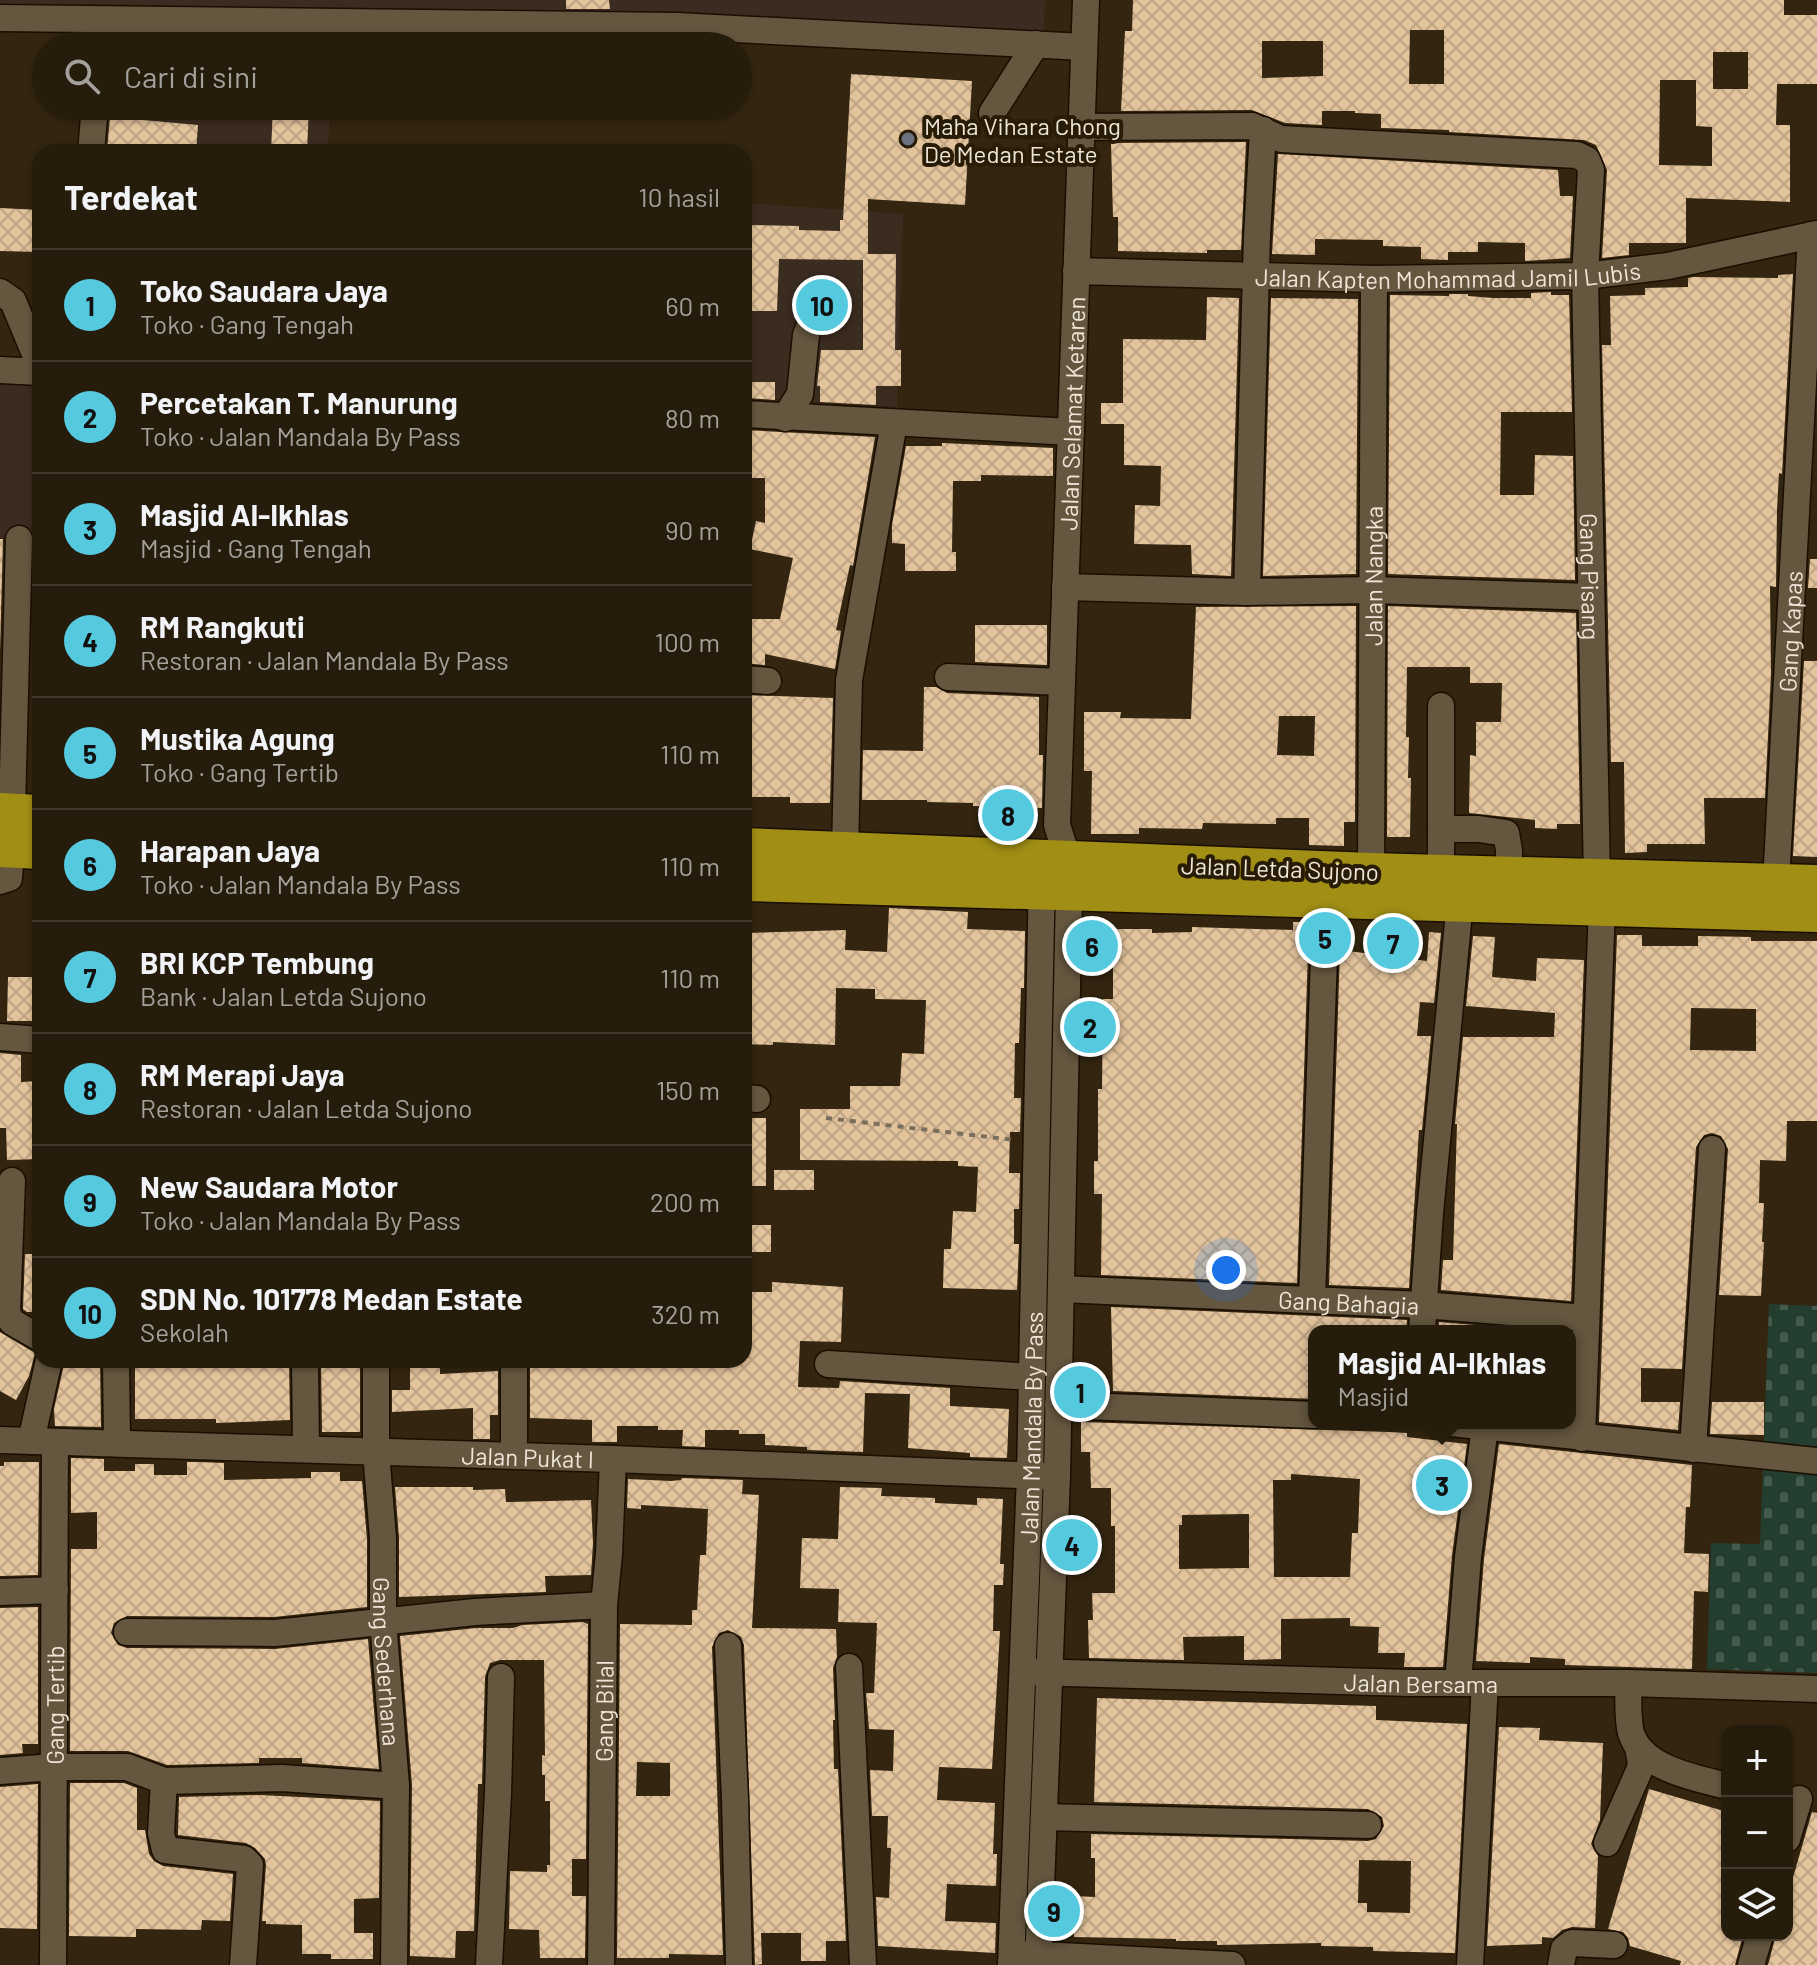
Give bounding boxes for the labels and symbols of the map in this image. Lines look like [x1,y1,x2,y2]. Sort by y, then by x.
place label: Maha Vihara Chong De Medan Estate [924,111,1121,168]
marker: Maha Vihara Chong De Medan Estate [899,130,917,148]
street label: Jalan Kapten Mohammad Jamil Lubis [1255,255,1642,294]
pin: 10 [796,275,848,335]
street label: Jalan Selamat Ketaren [1053,296,1090,531]
street label: Jalan Nangka [1358,506,1387,646]
street label: Gang Pisang [1575,513,1607,641]
street label: Gang Kapas [1772,570,1807,693]
pin: 8 [982,785,1034,845]
street label: Jalan Letda Sujono [1180,850,1380,886]
pin: 5 [1299,908,1351,968]
pin: 7 [1367,913,1419,973]
pin: 6 [1066,916,1118,976]
pin: 2 [1064,997,1116,1057]
your location [1206,1250,1246,1290]
street label: Gang Bahagia [1278,1284,1420,1319]
street label: Jalan Mandala By Pass [1013,1311,1048,1544]
pin: 1 [1054,1362,1106,1422]
street label: Jalan Pukat I [461,1440,594,1473]
pin: 3 [1416,1455,1468,1515]
pin: 4 [1046,1515,1098,1575]
street label: Gang Sederhana [368,1577,407,1747]
street label: Gang Tertib [39,1645,69,1765]
street label: Gang Bilal [588,1660,618,1762]
street label: Jalan Bersama [1343,1667,1498,1698]
pin: 9 [1028,1881,1080,1941]

